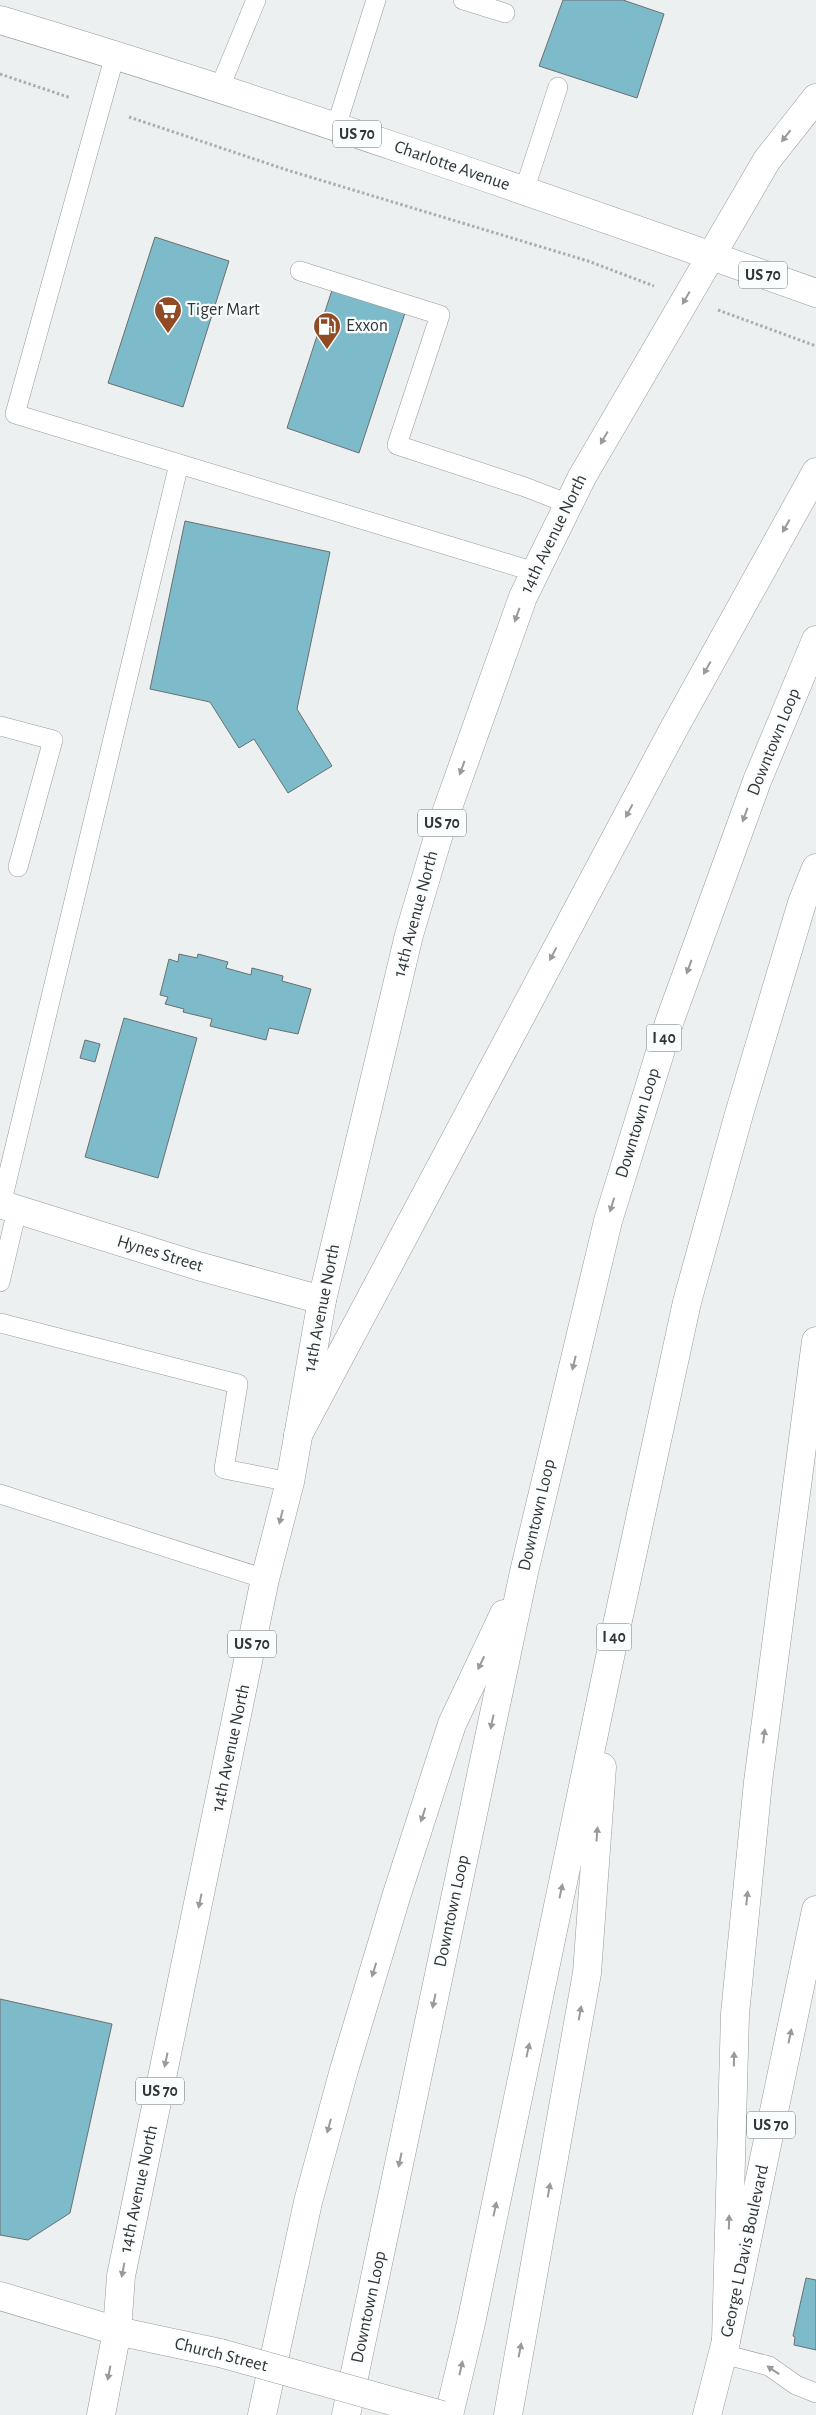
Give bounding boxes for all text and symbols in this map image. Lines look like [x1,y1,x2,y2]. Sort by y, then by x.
road number: US 70 [333,120,381,148]
one-way arrow [780,130,791,143]
street label: Charlotte Avenue [392,138,512,194]
road number: US 70 [739,262,787,288]
one-way arrow [682,291,691,304]
supermarket icon: Tiger Mart [153,295,183,334]
place label: Tiger Mart [187,301,260,319]
fuel station icon: Exxon [312,311,342,350]
place label: Exxon [346,317,388,335]
one-way arrow [600,432,609,445]
street label: 14th Avenue North [517,472,591,596]
one-way arrow [781,519,790,533]
one-way arrow [513,608,521,623]
one-way arrow [703,661,711,676]
street label: Downtown Loop [744,686,804,798]
one-way arrow [458,761,466,776]
one-way arrow [625,804,634,818]
one-way arrow [741,808,749,823]
road number: US 70 [418,810,466,836]
street label: 14th Avenue North [390,849,442,979]
one-way arrow [549,947,557,961]
one-way arrow [685,960,692,975]
road number: I 40 [646,1024,682,1052]
street label: Downtown Loop [613,1066,663,1180]
one-way arrow [608,1198,616,1213]
street label: Hynes Street [115,1232,205,1276]
street label: 14th Avenue North [301,1243,343,1373]
one-way arrow [570,1356,578,1371]
street label: Downtown Loop [515,1457,559,1573]
one-way arrow [277,1510,285,1525]
road number: I 40 [596,1624,632,1650]
road number: US 70 [228,1630,276,1658]
one-way arrow [476,1656,484,1670]
street label: 14th Avenue North [209,1683,253,1813]
one-way arrow [488,1715,496,1730]
one-way arrow [760,1728,768,1744]
one-way arrow [419,1808,427,1823]
one-way arrow [593,1825,601,1841]
street label: Downtown Loop [431,1853,473,1969]
one-way arrow [557,1883,565,1898]
one-way arrow [743,1889,751,1905]
one-way arrow [195,1893,203,1909]
one-way arrow [370,1963,378,1978]
one-way arrow [429,1993,437,2009]
one-way arrow [576,2004,584,2020]
one-way arrow [786,2028,794,2043]
one-way arrow [524,2042,532,2057]
one-way arrow [730,2051,738,2067]
one-way arrow [162,2052,170,2068]
road number: US 70 [136,2078,184,2104]
road number: US 70 [747,2112,795,2138]
one-way arrow [325,2118,333,2134]
street label: 14th Avenue North [117,2124,161,2254]
one-way arrow [396,2153,404,2168]
street label: George L Davis Boulevard [718,2163,772,2339]
one-way arrow [545,2182,553,2198]
one-way arrow [491,2201,499,2216]
one-way arrow [726,2214,734,2230]
street label: Downtown Loop [348,2249,390,2365]
one-way arrow [118,2263,126,2279]
street label: Church Street [173,2335,270,2375]
one-way arrow [516,2342,524,2358]
one-way arrow [457,2360,465,2375]
one-way arrow [105,2365,113,2380]
one-way arrow [767,2365,780,2375]

